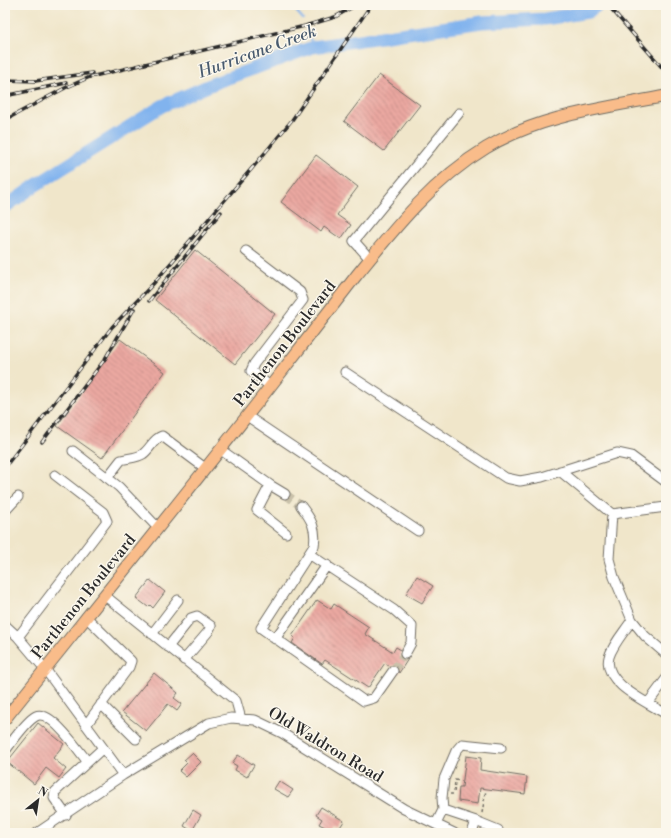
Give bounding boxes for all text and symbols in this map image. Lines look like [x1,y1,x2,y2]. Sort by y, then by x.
water label: Hurricane Creek [194,20,320,84]
street label: Parthenon Boulevard [229,277,340,411]
street label: Parthenon Boulevard [27,530,140,663]
street label: Old Waldron Road [264,703,387,787]
north arrow [18,780,58,820]
text: N [35,784,50,801]

